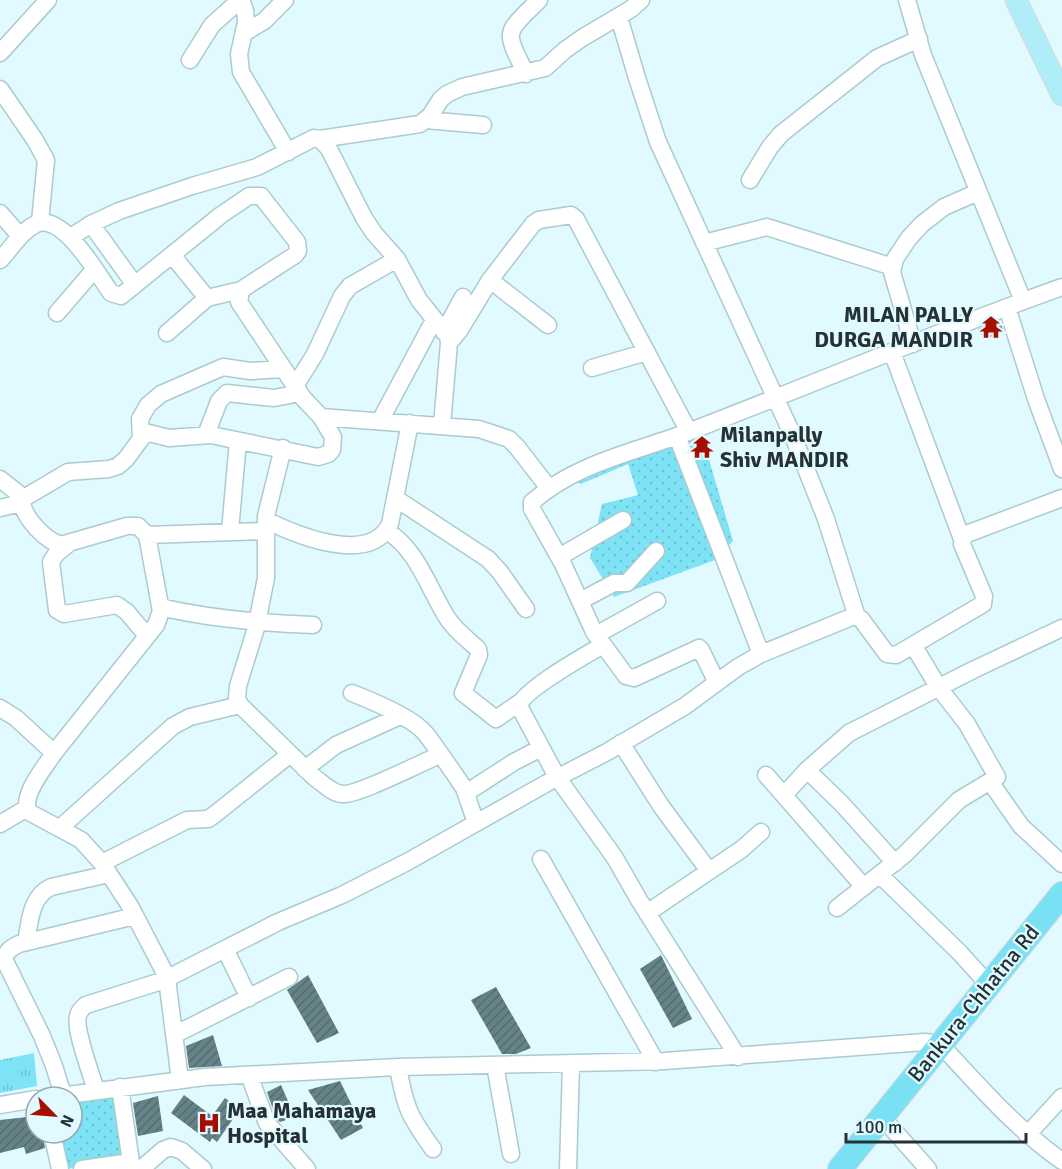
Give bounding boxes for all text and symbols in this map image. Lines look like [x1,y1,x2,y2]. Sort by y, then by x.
place label: MILAN PALLY DURGA MANDIR [814,301,973,353]
temple icon: MILAN PALLY DURGA MANDIR [978,314,1004,340]
place label: Milanpally Shiv MANDIR [720,421,849,473]
temple icon: Milanpally Shiv MANDIR [689,434,715,460]
street label: Bankura-Chhatna Rd [902,919,1045,1087]
north arrow [24,1085,84,1145]
place label: Maa Mahamaya Hospital [227,1097,376,1149]
scale bar [846,1106,1026,1144]
hospital icon: Maa Mahamaya Hospital [196,1110,222,1136]
text: N [55,1112,78,1130]
text: 100 m [855,1116,902,1138]

